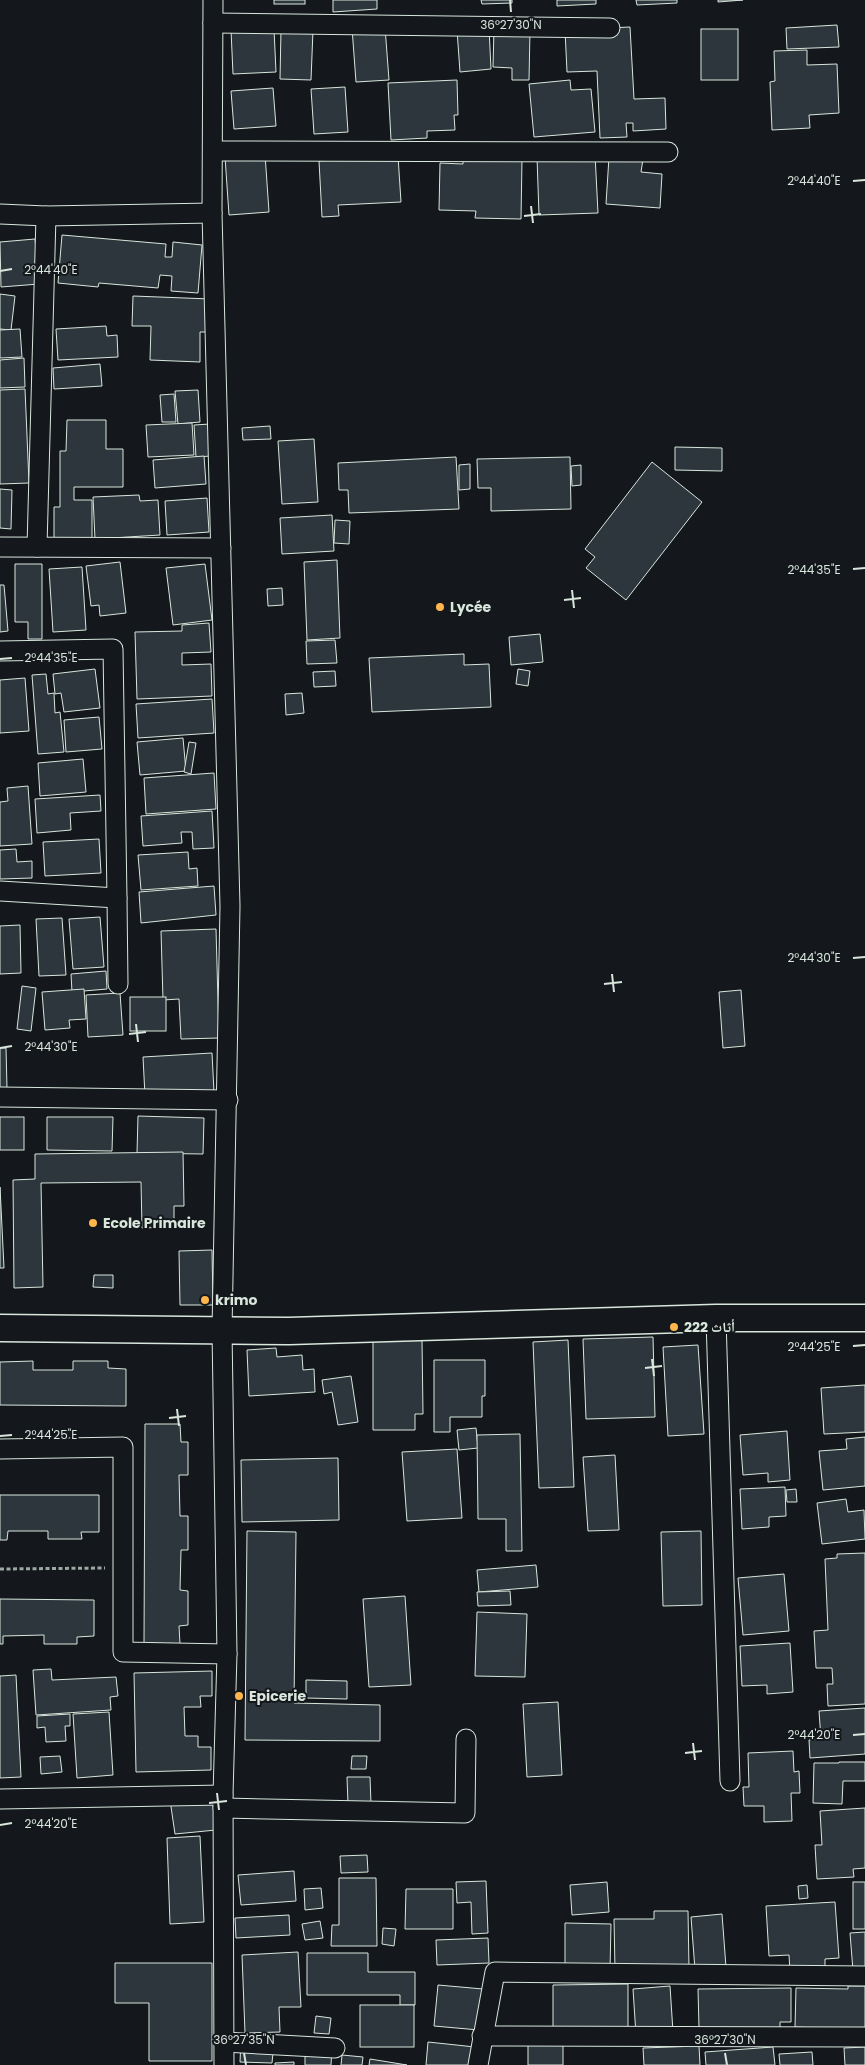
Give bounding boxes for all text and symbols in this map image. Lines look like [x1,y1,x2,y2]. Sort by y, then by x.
text: 36°27'30"N [480,16,542,33]
text: 2°44'40"E [787,172,841,189]
text: 2°44'40"E [24,261,78,278]
text: 2°44'35"E [787,561,841,578]
place label: Lycée [450,597,492,617]
marker: Lycée [434,601,446,613]
text: 2°44'35"E [24,649,78,666]
text: 2°44'30"E [787,949,841,966]
text: 2°44'30"E [24,1038,78,1055]
place label: Ecole Primaire [103,1213,206,1233]
marker: Ecole Primaire [87,1217,99,1229]
place label: krimo [215,1290,258,1310]
marker: krimo [199,1294,211,1306]
place label: أثاث 222 [684,1317,735,1337]
marker: أثاث 222 [668,1321,680,1333]
text: 2°44'25"E [788,1338,840,1355]
text: 2°44'25"E [25,1426,77,1443]
place label: Epicerie [249,1686,306,1706]
marker: Epicerie [233,1690,245,1702]
text: 2°44'20"E [788,1726,840,1743]
text: 2°44'20"E [25,1815,77,1832]
text: 36°27'35"N [213,2031,275,2048]
text: 36°27'30"N [694,2031,756,2048]

